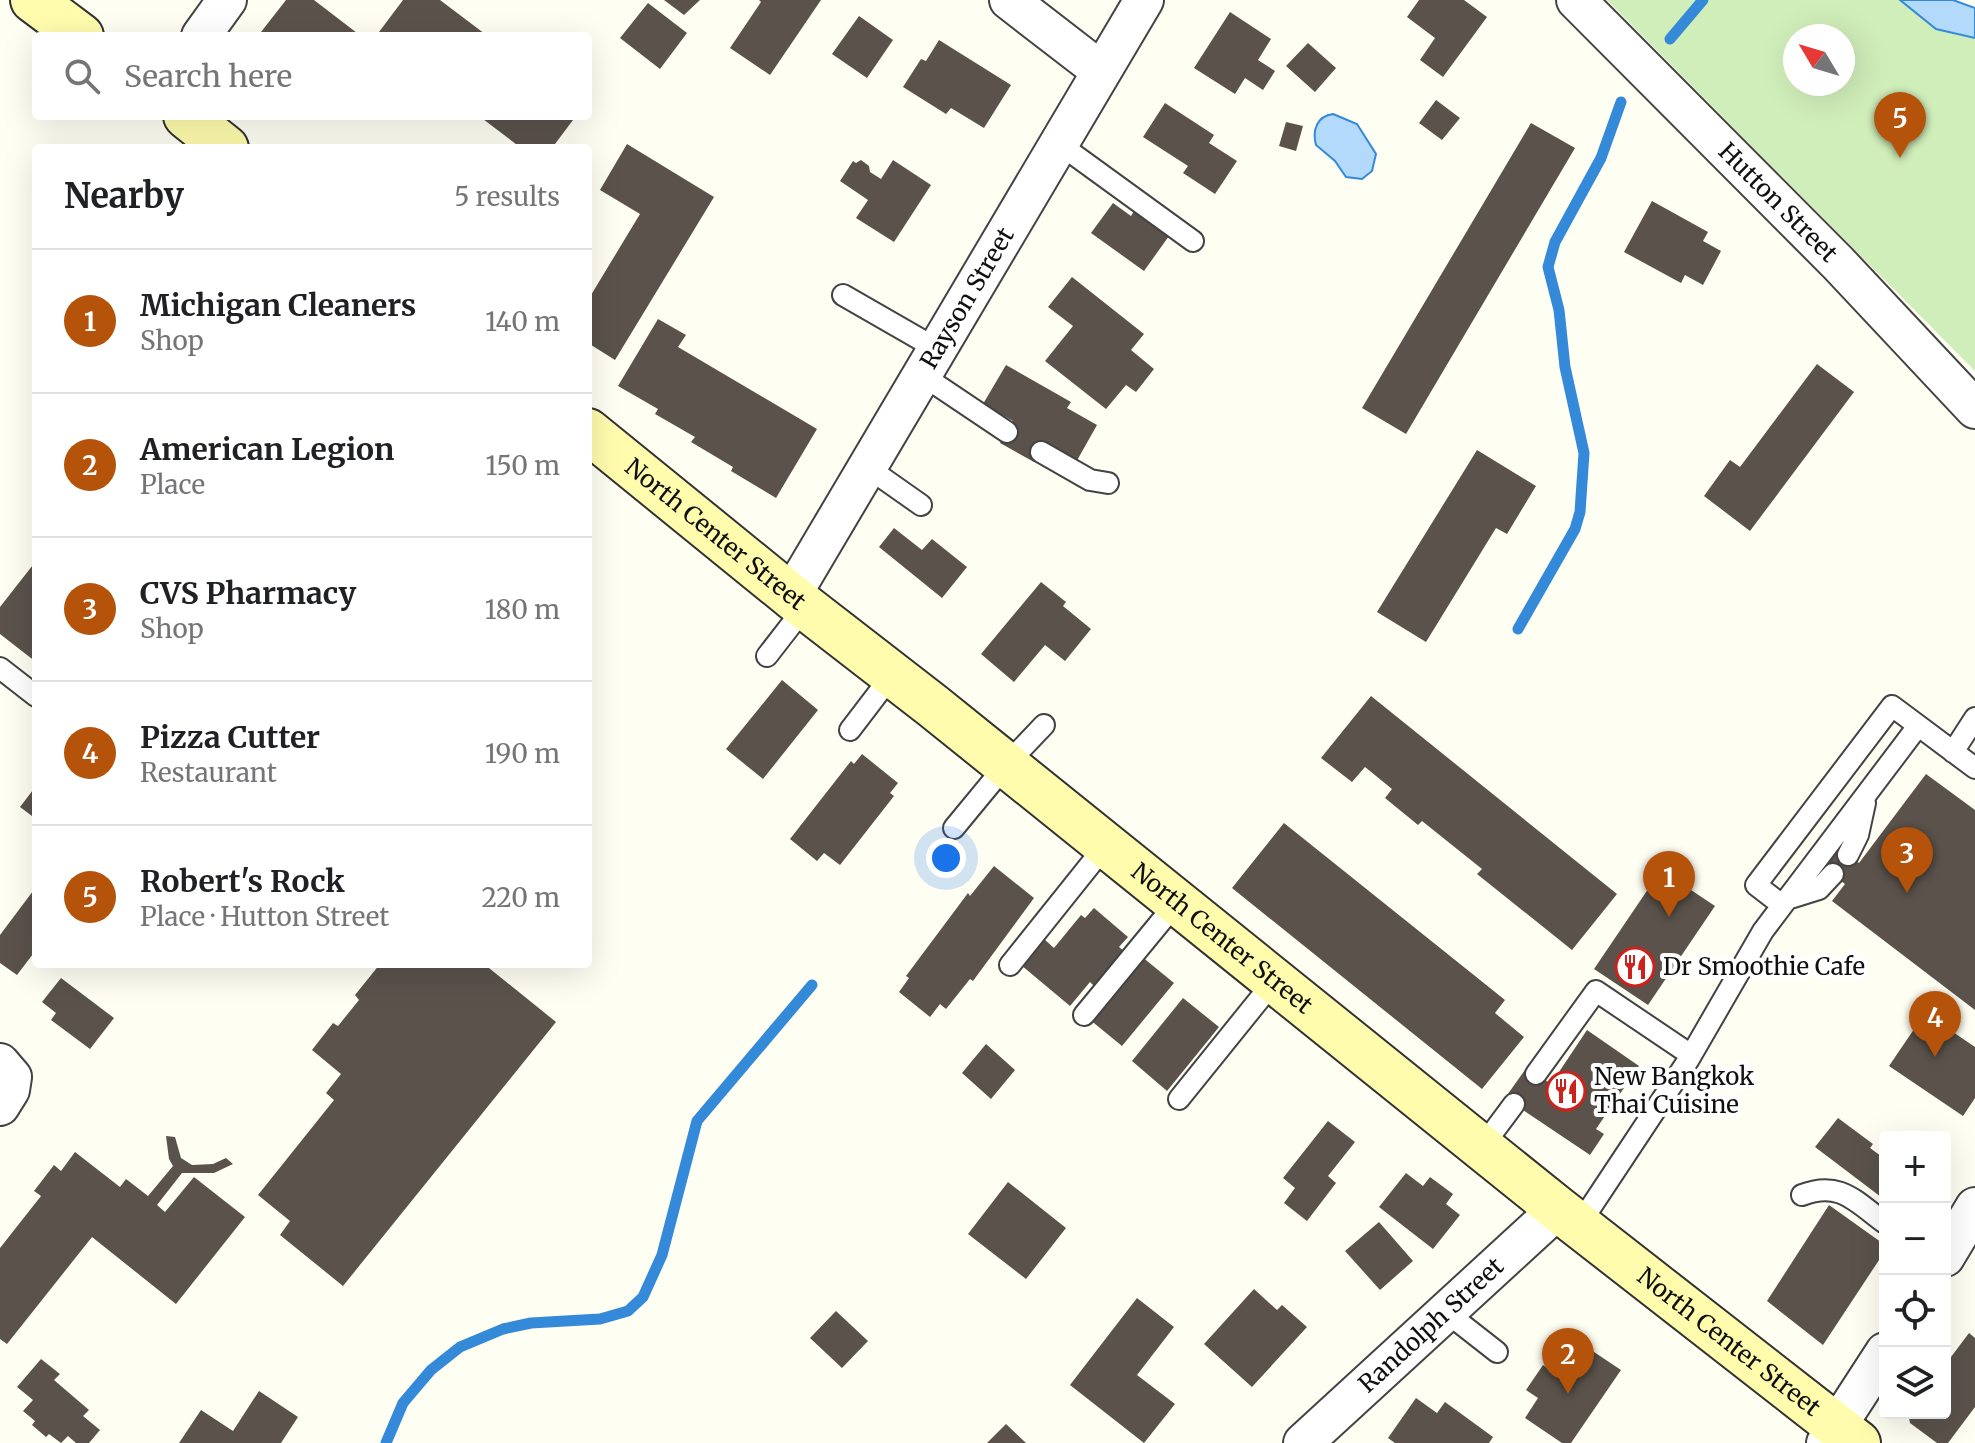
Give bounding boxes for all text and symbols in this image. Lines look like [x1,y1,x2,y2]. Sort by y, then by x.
north arrow [1783,24,1855,96]
search box [32,32,592,120]
icon: search [60,54,104,98]
text: Search here [124,57,292,95]
pin: 5 [1874,92,1926,158]
street label: Hutton Street [1712,136,1845,269]
text: Nearby [64,175,184,217]
text: 5 results [454,180,560,213]
street label: Rayson Street [913,221,1021,374]
text: Michigan Cleaners [140,286,416,324]
text: 1 [84,305,96,338]
text: 140 m [485,305,560,338]
text: Shop [140,324,204,357]
text: American Legion [140,430,394,468]
text: 2 [82,449,98,482]
text: 150 m [486,449,560,482]
street label: North Center Street [619,451,813,617]
text: Place [140,468,205,501]
text: CVS Pharmacy [140,574,356,612]
text: 3 [83,593,97,626]
text: 180 m [485,593,560,626]
text: Shop [140,612,204,645]
text: Pizza Cutter [140,718,320,756]
text: 4 [82,737,98,770]
text: 190 m [485,737,560,770]
text: Restaurant [140,756,277,789]
pin: 3 [1881,827,1933,893]
your location [926,838,966,878]
pin: 1 [1643,851,1695,917]
street label: North Center Street [1125,856,1320,1021]
text: Robert's Rock [140,862,345,900]
text: 5 [82,881,98,914]
text: 220 m [481,881,560,914]
text: Place · Hutton Street [140,900,389,933]
restaurant icon: Dr Smoothie Cafe [1614,946,1656,988]
place label: Dr Smoothie Cafe [1663,951,1865,982]
pin: 4 [1909,991,1961,1057]
place label: New Bangkok Thai Cuisine [1594,1061,1755,1120]
restaurant icon: New Bangkok Thai Cuisine [1545,1070,1587,1112]
map controls [1879,1131,1951,1419]
button: + [1879,1131,1951,1203]
button: − [1879,1203,1951,1275]
street label: Randolph Street [1352,1250,1510,1399]
street label: North Center Street [1631,1261,1827,1423]
button: locate [1879,1275,1951,1347]
pin: 2 [1542,1328,1594,1394]
button: layers [1879,1347,1951,1419]

